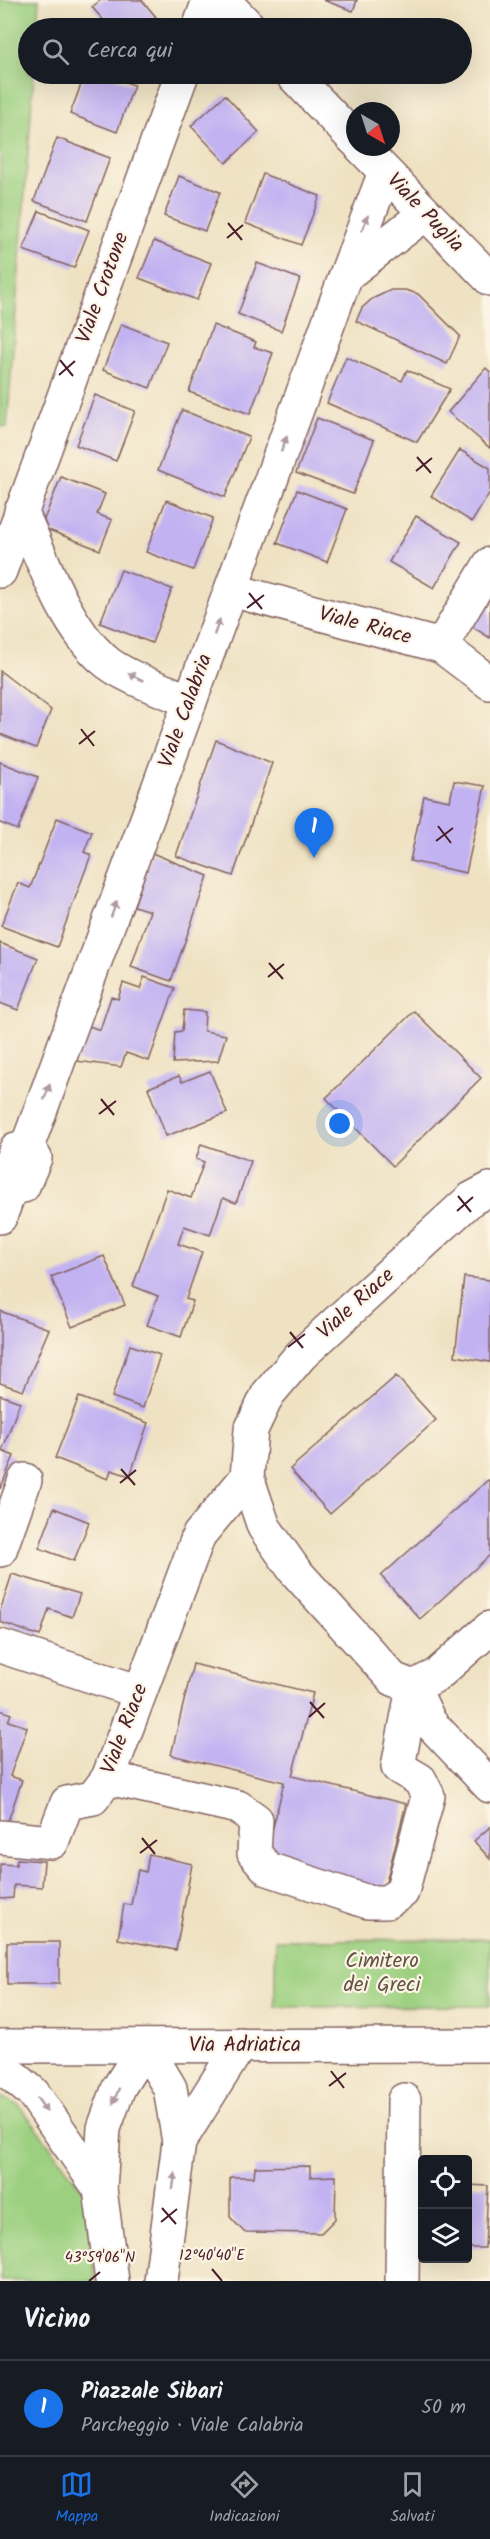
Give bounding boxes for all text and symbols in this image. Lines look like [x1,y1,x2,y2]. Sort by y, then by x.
search box [18,18,472,84]
text: Cerca qui [87,34,173,69]
icon: search [39,35,72,68]
north arrow [346,102,400,156]
street label: Viale Puglia [378,165,472,261]
one-way arrow [361,214,371,232]
street label: Viale Crotone [68,227,139,348]
one-way arrow [279,435,289,453]
street label: Viale Riace [315,598,416,654]
one-way arrow [212,618,222,636]
street label: Viale Calabria [150,649,222,773]
one-way arrow [128,673,145,682]
pin: 1 [294,808,334,858]
one-way arrow [109,900,119,918]
one-way arrow [42,1083,52,1101]
your location [325,1109,354,1138]
street label: Viale Riace [310,1260,403,1348]
street label: Viale Riace [93,1678,158,1779]
park label: Cimitero dei Greci [344,1945,421,2002]
street label: Via Adriatica [189,2029,301,2062]
one-way arrow [111,2087,120,2105]
one-way arrow [36,2097,48,2113]
map controls [418,2155,472,2263]
button: locate [418,2155,472,2209]
one-way arrow [169,2172,179,2191]
button: layers [418,2209,472,2263]
text: 12°40'40"E [179,2244,246,2268]
text: 43°59'06"N [65,2246,135,2270]
text: Vicino [24,2299,90,2341]
text: Piazzale Sibari [81,2375,223,2410]
text: 1 [40,2392,47,2424]
text: 50 m [421,2392,466,2424]
text: Parcheggio · Viale Calabria [81,2410,304,2442]
tab: Mappa [55,2468,98,2529]
tab: Indicazioni [209,2468,280,2529]
tab: Salvati [390,2468,435,2529]

